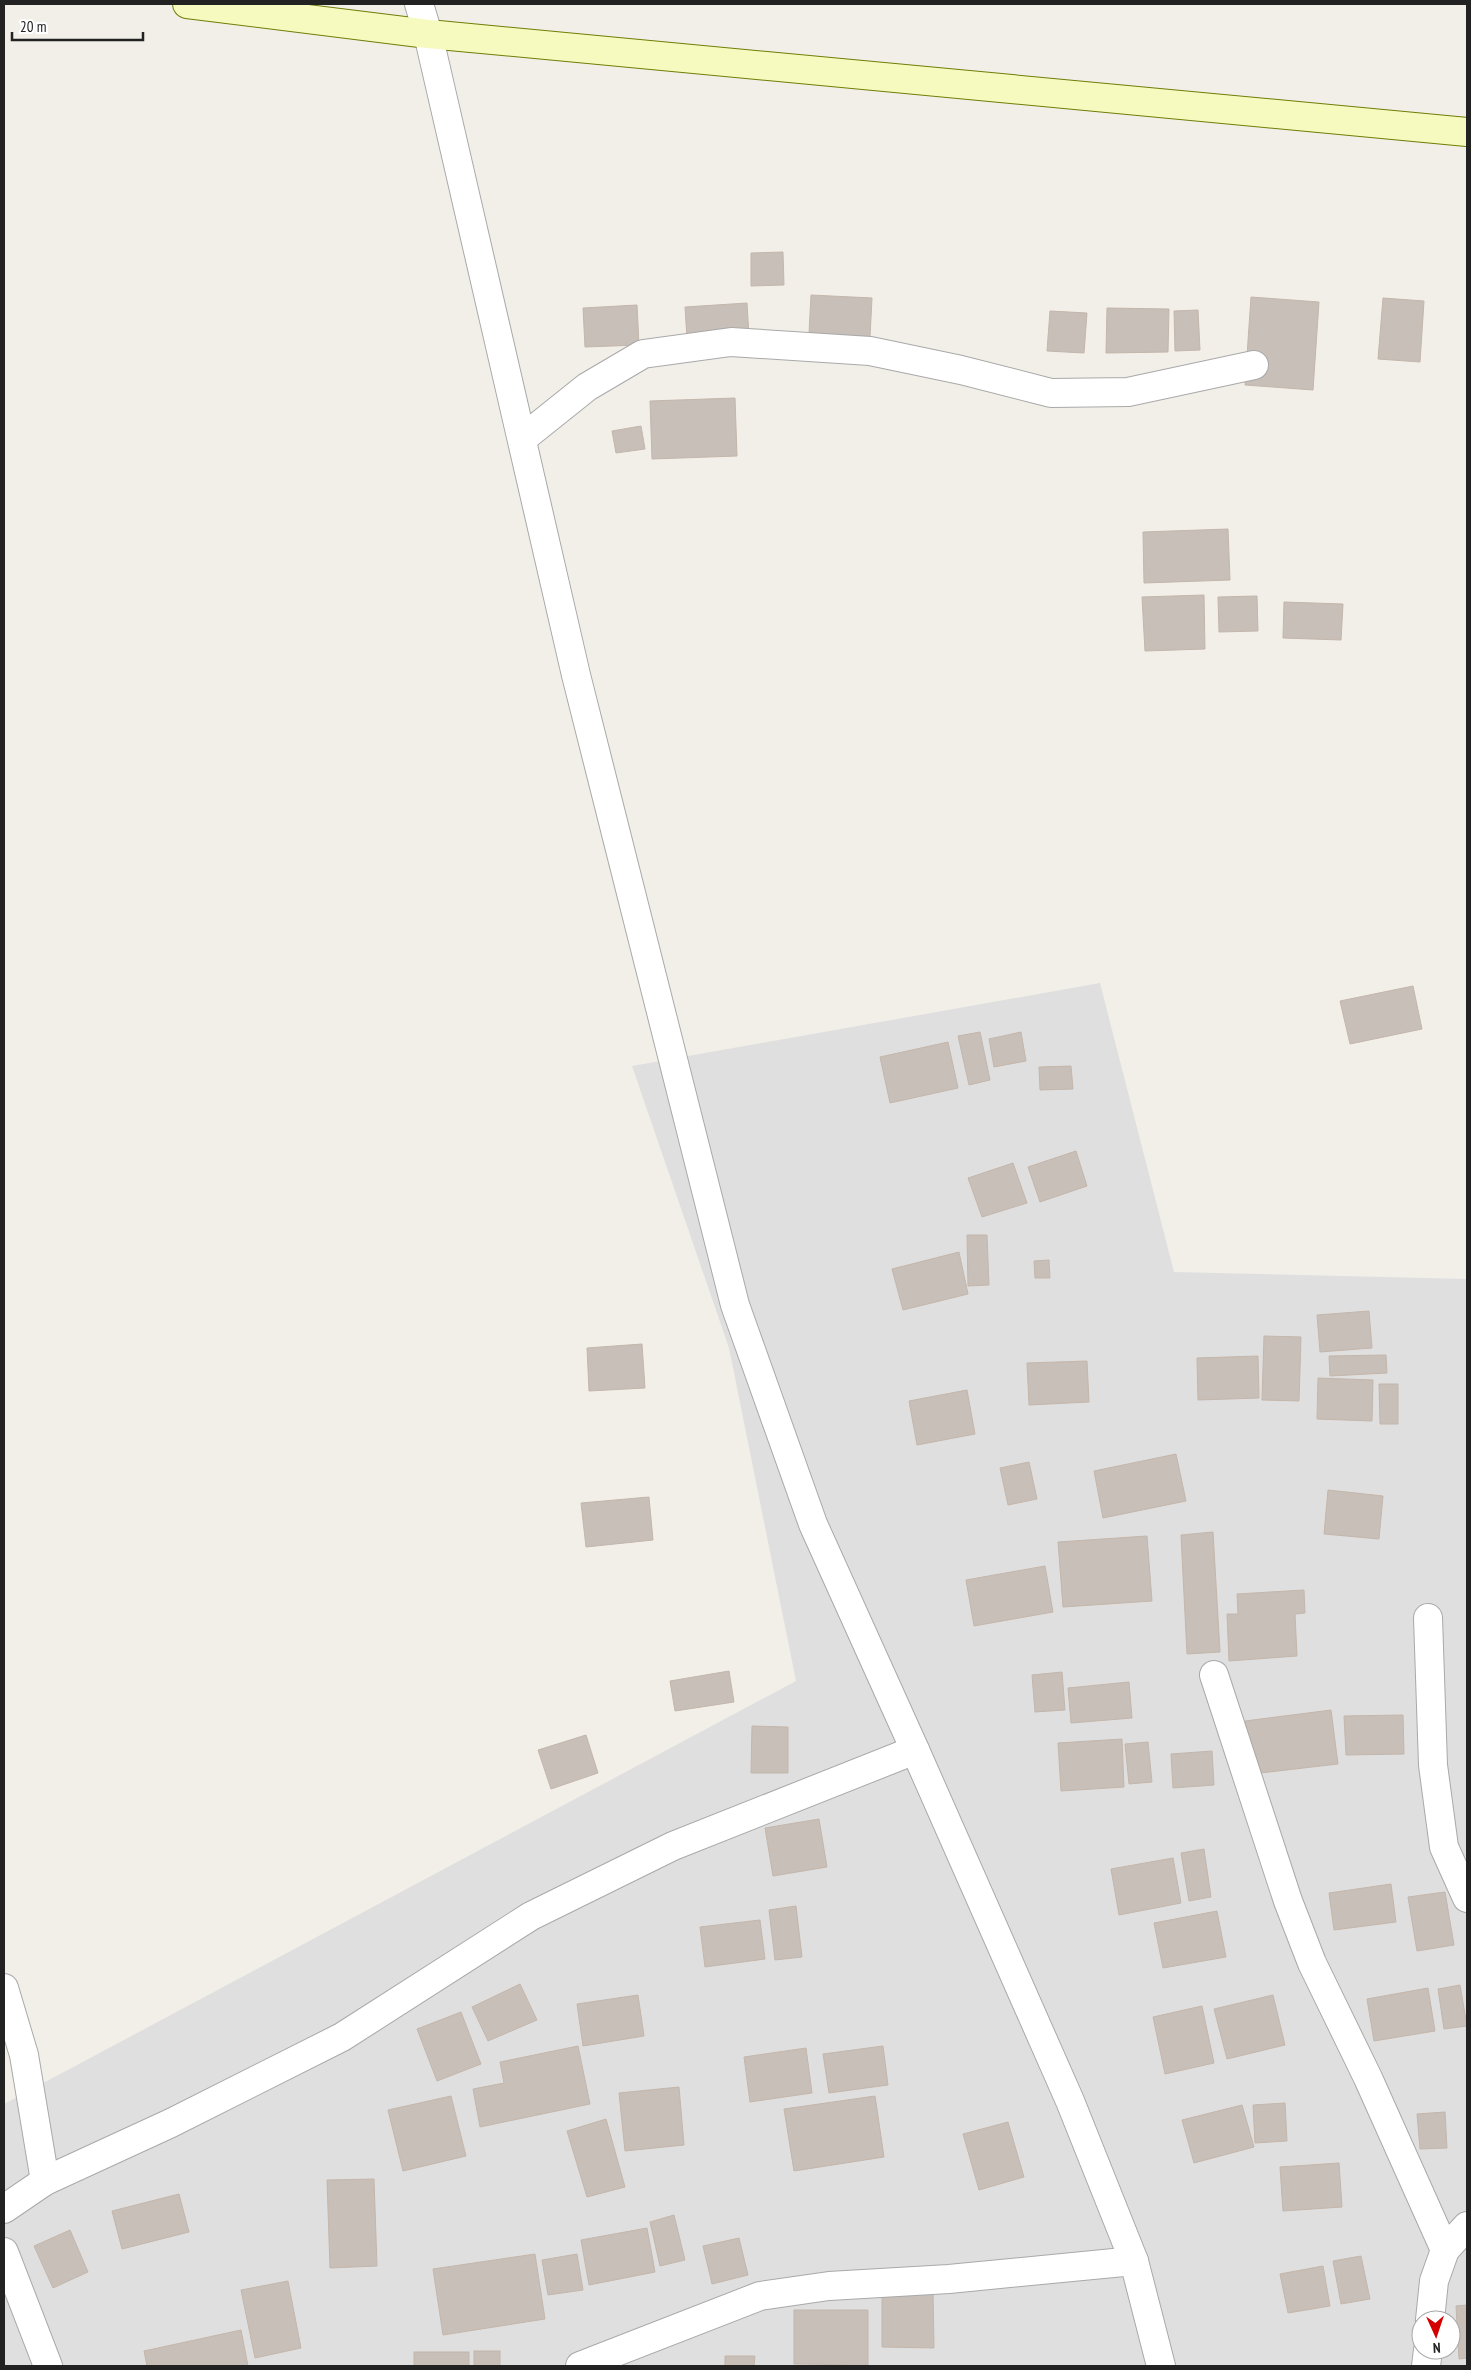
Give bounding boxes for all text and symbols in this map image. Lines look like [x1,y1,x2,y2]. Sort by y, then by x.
scale bar [12,10,144,42]
text: 20 m [20,17,46,36]
north arrow [1411,2310,1461,2360]
text: N [1432,2339,1441,2357]

